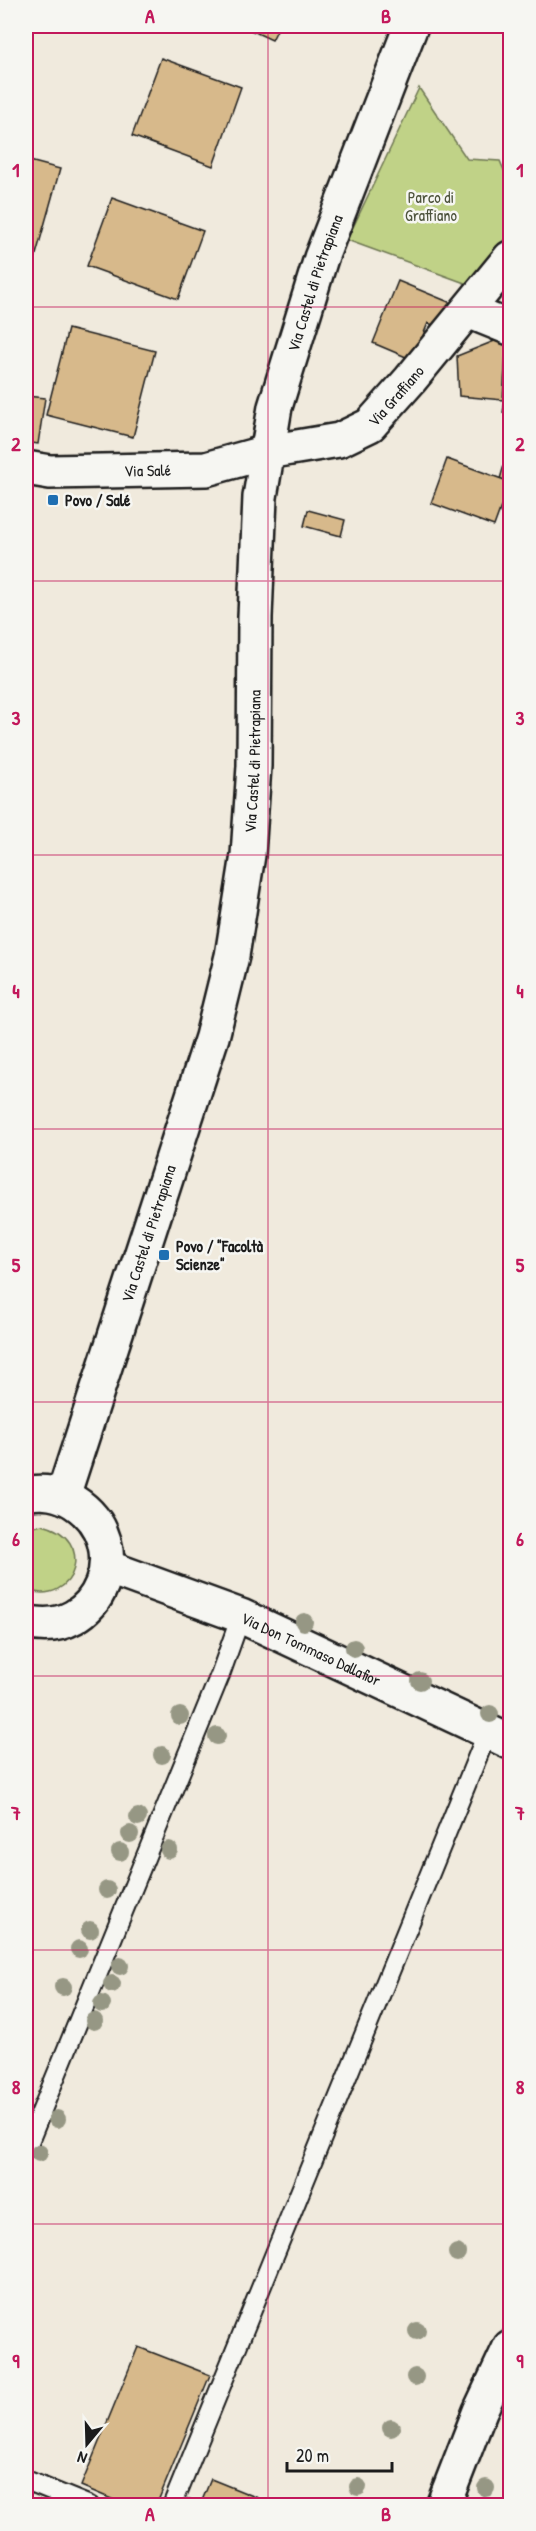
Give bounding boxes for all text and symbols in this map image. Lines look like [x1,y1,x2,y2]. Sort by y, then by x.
text: A [145,2,155,29]
text: B [381,2,391,29]
text: 1 [12,156,20,183]
text: 1 [516,156,524,183]
park label: Parco di Graffiano [405,186,458,226]
street label: Via Castel di Pietrapiana [282,211,348,354]
street label: Via Graffiano [363,360,429,431]
text: 2 [11,430,21,457]
text: 2 [515,430,525,457]
street label: Via Salé [124,459,172,482]
place label: Povo / Salé [65,489,131,511]
marker: Povo / Salé [46,493,60,507]
street label: Via Castel di Pietrapiana [239,690,266,834]
text: 3 [12,704,21,731]
text: 3 [516,704,525,731]
text: 4 [12,977,20,1004]
text: 4 [516,977,524,1004]
street label: Via Castel di Pietrapiana [116,1162,181,1305]
place label: Povo / "Facoltà Scienze" [176,1235,264,1275]
marker: Povo / "Facoltà Scienze" [157,1248,171,1262]
text: 5 [12,1251,21,1278]
text: 5 [516,1251,525,1278]
text: 6 [12,1525,20,1552]
text: 6 [516,1525,524,1552]
street label: Via Don Tommaso Dallafior [238,1607,385,1691]
text: 7 [10,1799,21,1826]
text: 7 [514,1799,525,1826]
text: 8 [12,2073,21,2100]
text: 8 [516,2073,525,2100]
text: 9 [12,2347,20,2374]
text: 9 [516,2347,524,2374]
north arrow [57,2414,117,2474]
scale bar [287,2435,392,2473]
text: 20 m [296,2443,329,2468]
text: N [74,2446,90,2470]
text: A [145,2500,155,2527]
text: B [381,2500,391,2527]

